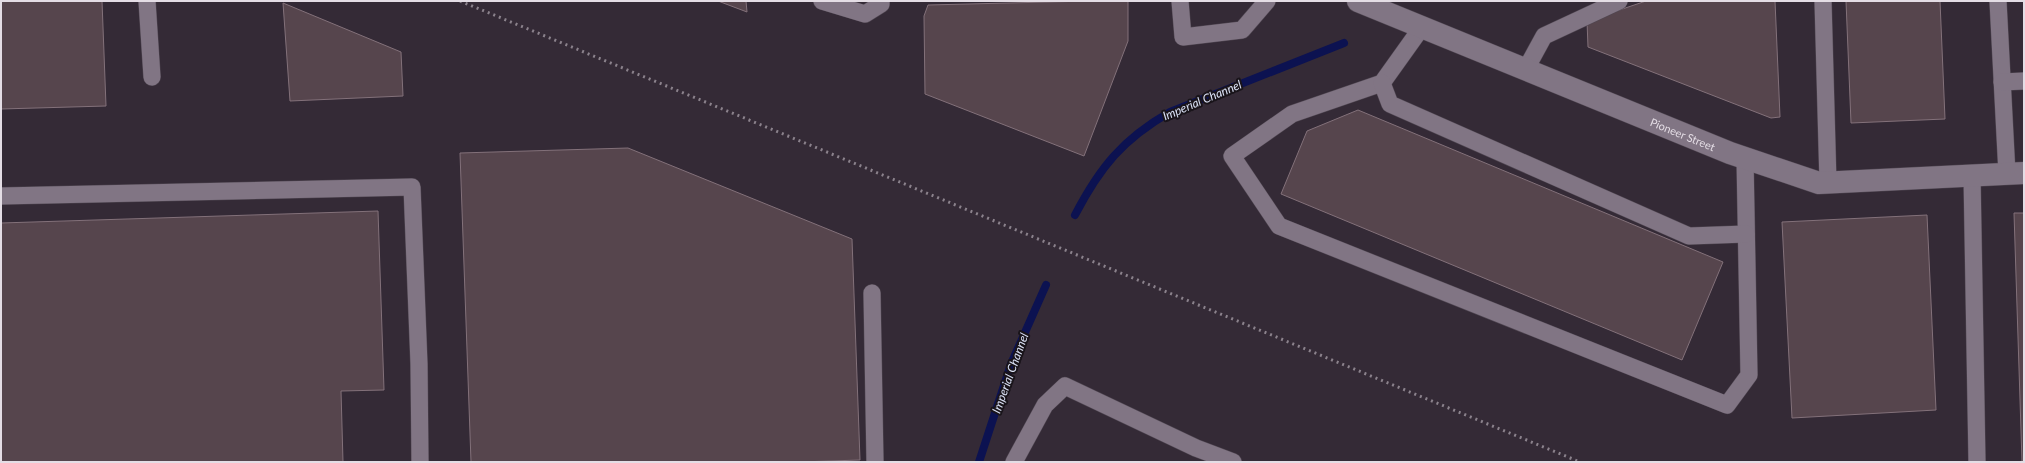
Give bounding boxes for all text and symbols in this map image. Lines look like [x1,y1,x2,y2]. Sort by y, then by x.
water label: Imperial Channel [1160,77,1244,123]
street label: Pioneer Street [1649,115,1717,153]
water label: Imperial Channel [989,331,1032,415]

